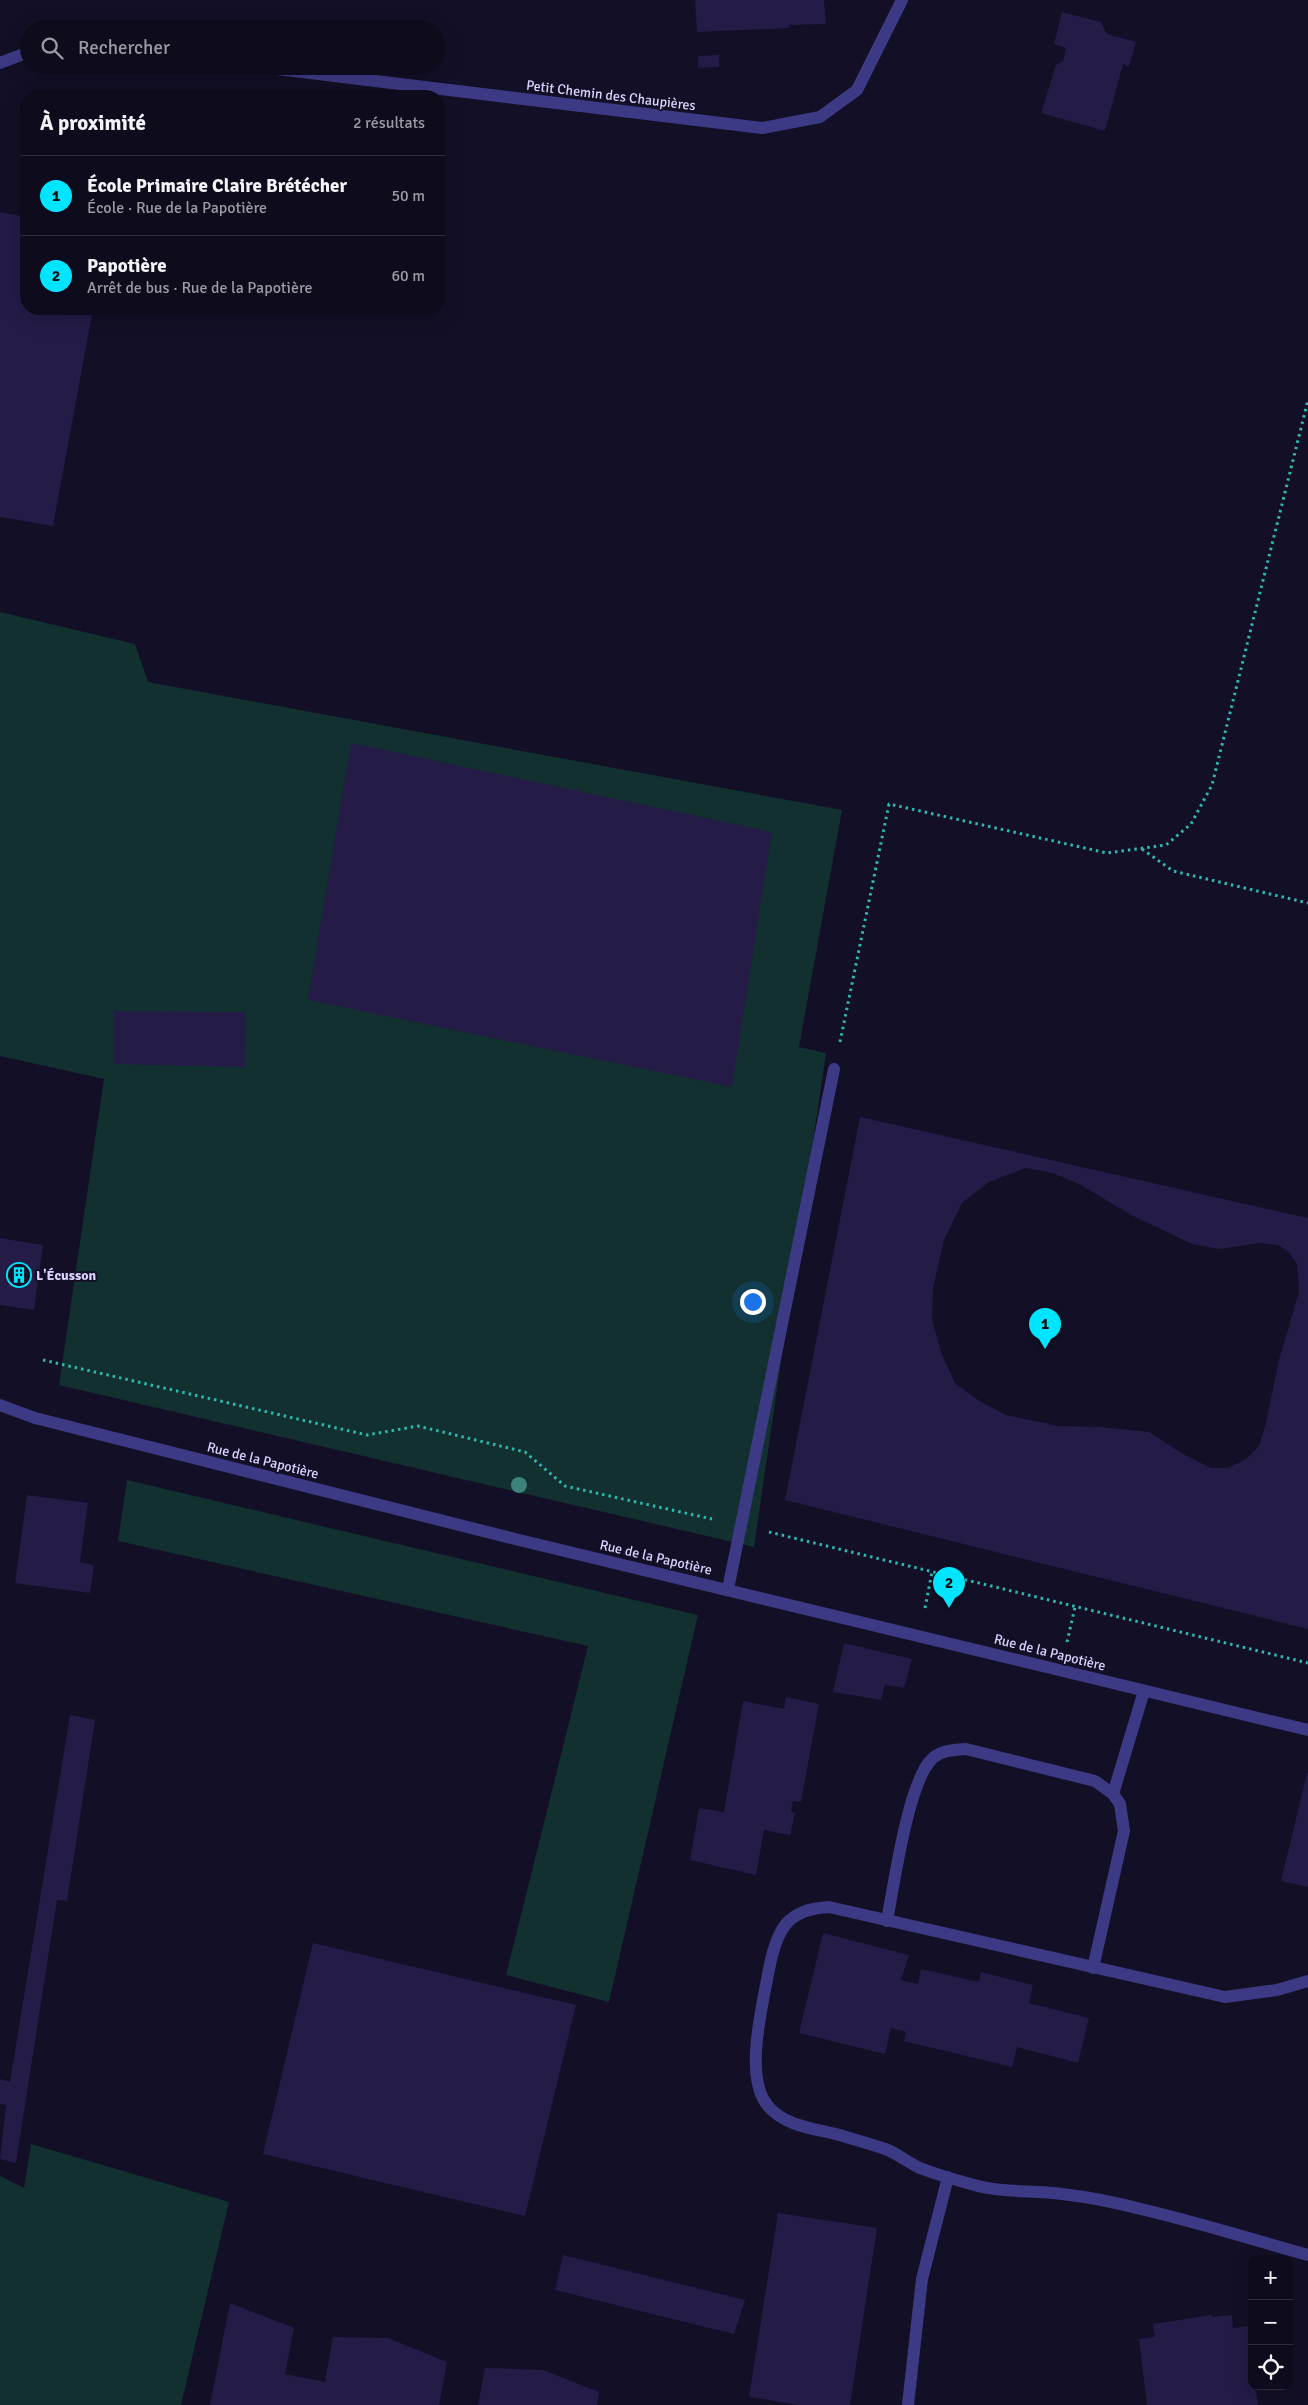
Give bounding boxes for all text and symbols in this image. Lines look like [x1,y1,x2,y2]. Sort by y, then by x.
search box [20,20,445,75]
icon: search [38,34,66,62]
text: Rechercher [78,36,170,60]
street label: Petit Chemin des Chaupières [525,77,697,114]
text: À proximité [40,110,146,136]
text: 2 résultats [353,113,425,133]
text: École Primaire Claire Brétécher [87,174,347,198]
text: 1 [52,186,60,206]
text: 50 m [391,186,425,206]
text: École · Rue de la Papotière [87,198,267,218]
text: Papotière [87,254,167,278]
text: 2 [52,266,60,286]
text: 60 m [391,266,425,286]
text: Arrêt de bus · Rue de la Papotière [87,278,313,298]
building icon: L'Écusson [6,1262,32,1288]
place label: L'Écusson [36,1267,96,1284]
your location [740,1289,766,1315]
pin: 1 [1029,1308,1061,1349]
street label: Rue de la Papotière [205,1438,321,1483]
street label: Rue de la Papotière [598,1536,714,1579]
pin: 2 [933,1567,965,1608]
street label: Rue de la Papotière [992,1630,1108,1675]
map controls [1248,2255,1293,2390]
button: + [1248,2255,1293,2300]
button: − [1248,2300,1293,2345]
button: locate [1248,2345,1293,2390]

